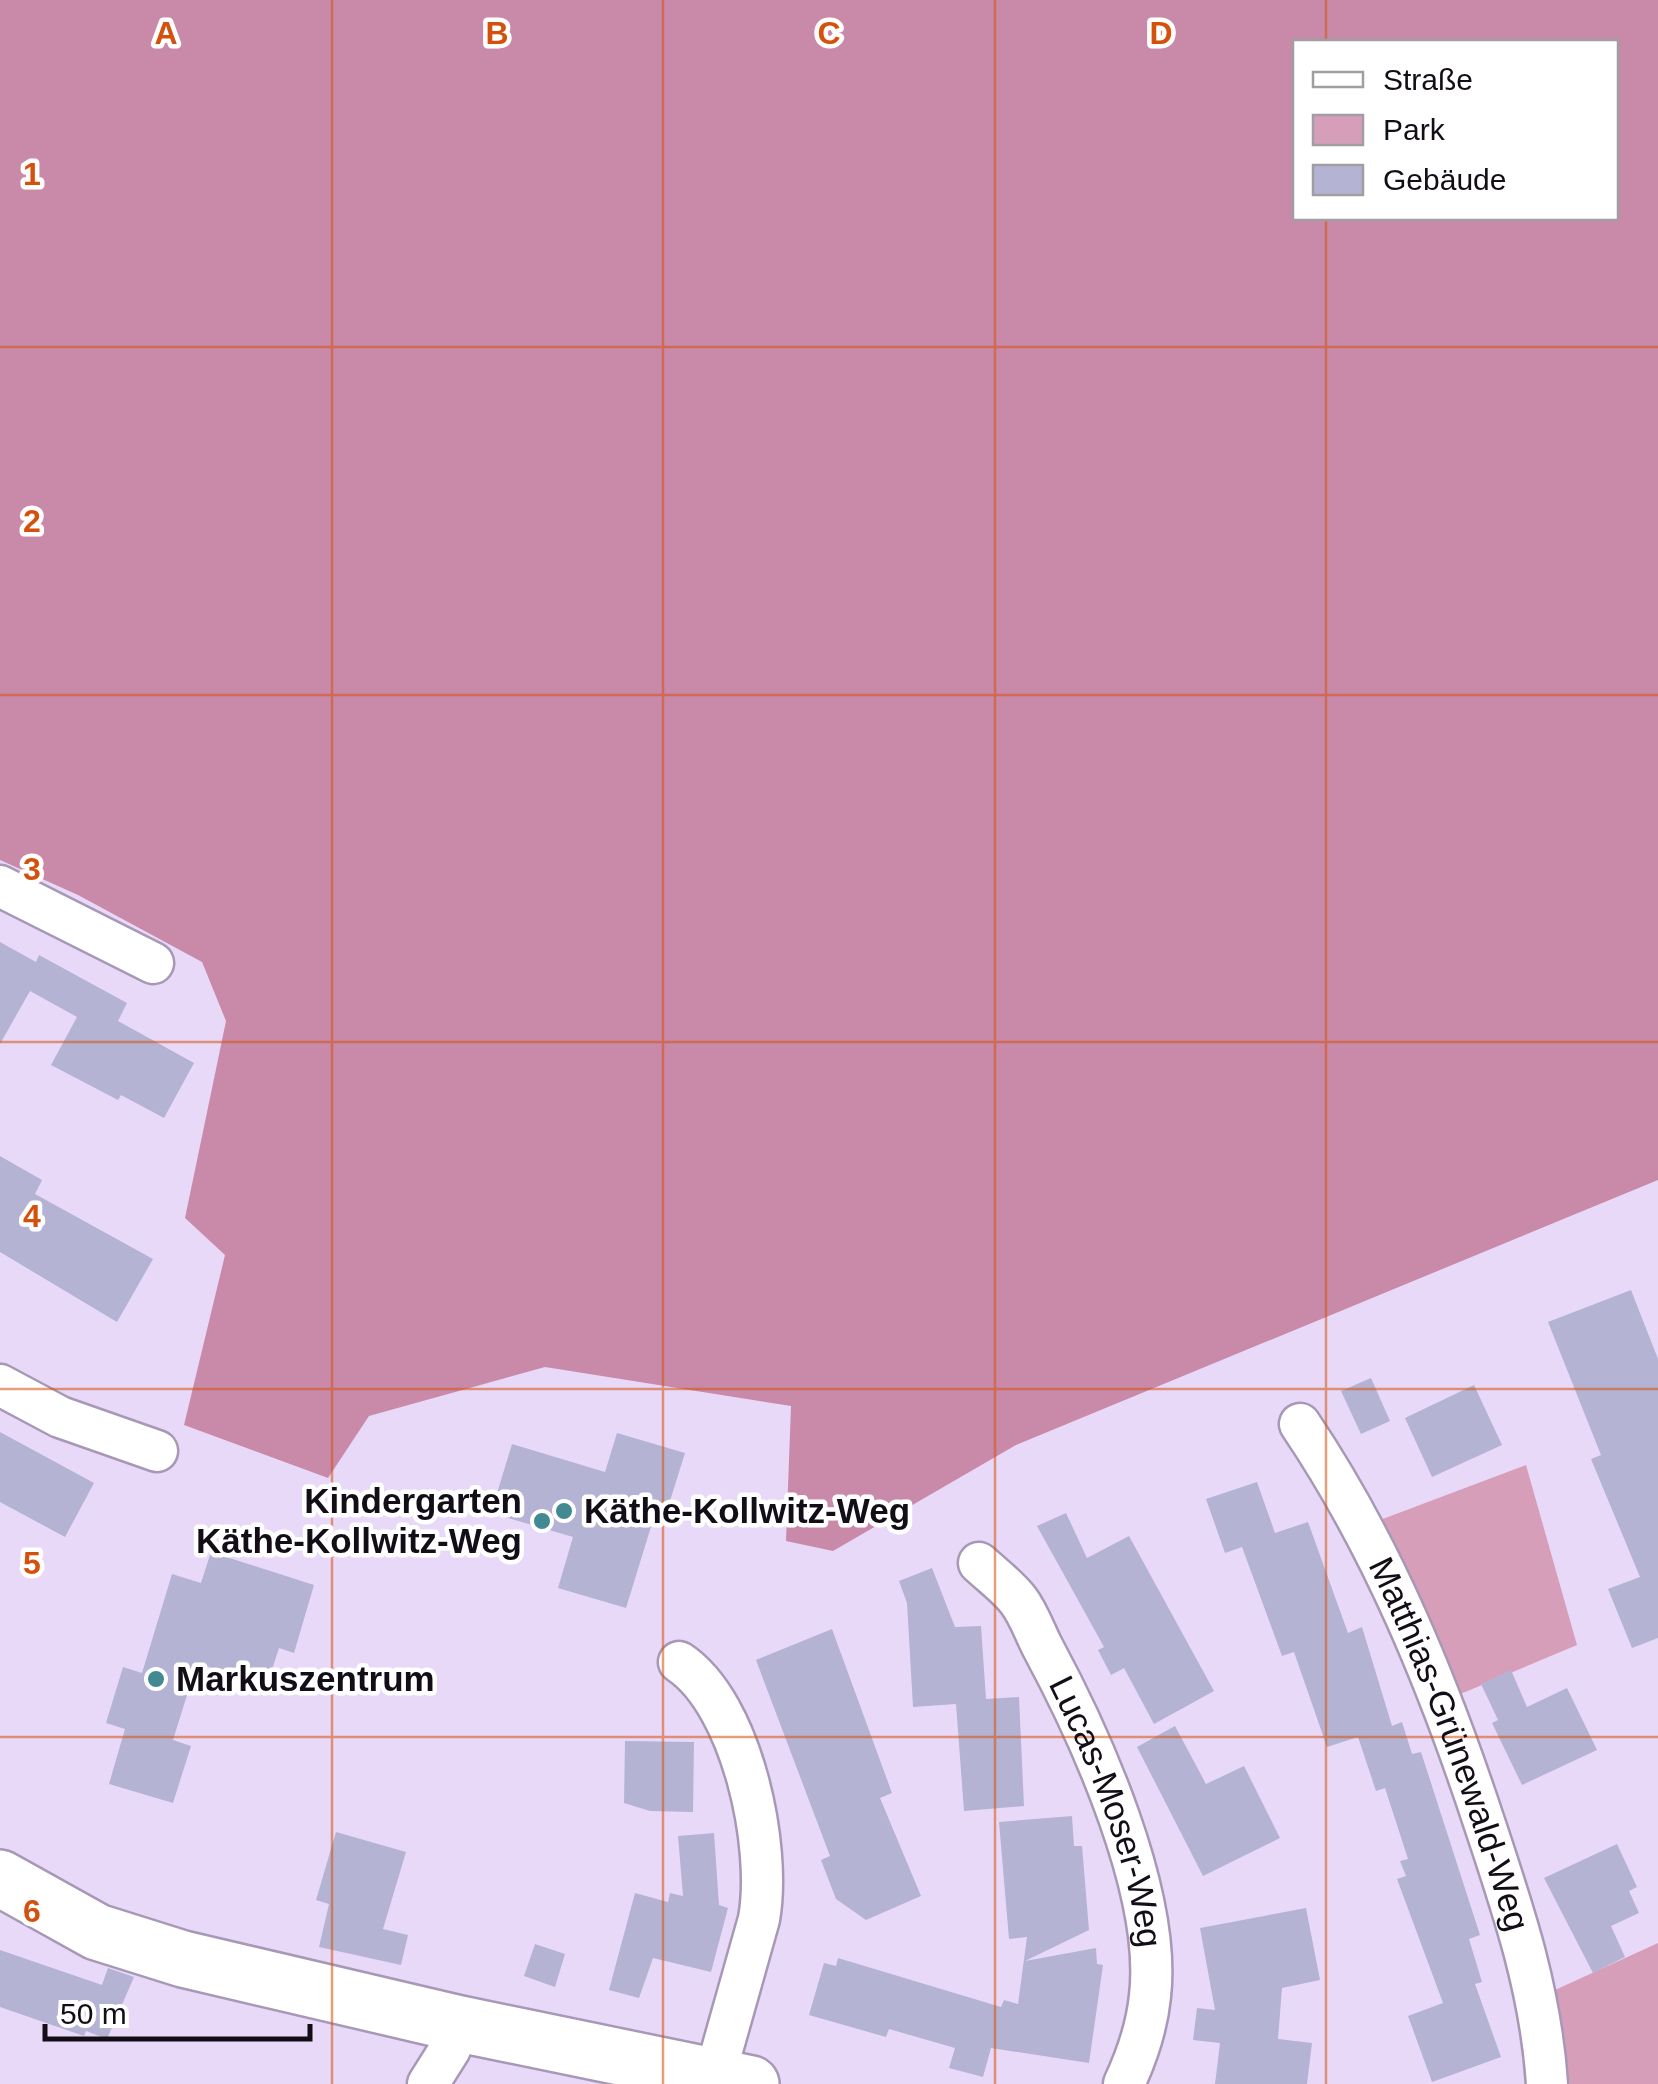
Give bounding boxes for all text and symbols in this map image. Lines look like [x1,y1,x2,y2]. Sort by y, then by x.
text: A [154,15,178,51]
text: B [485,15,509,51]
text: C [817,15,841,51]
text: D [1149,15,1173,51]
legend [1293,40,1618,220]
text: Straße [1383,63,1473,96]
text: Park [1383,113,1446,146]
text: 1 [23,156,41,192]
text: Gebäude [1383,163,1506,196]
text: 2 [23,503,41,539]
text: 3 [23,851,41,887]
text: 4 [23,1198,41,1234]
place label: Kindergarten Käthe-Kollwitz-Weg [196,1481,522,1560]
place label: Käthe-Kollwitz-Weg [584,1491,910,1530]
marker: Käthe-Kollwitz-Weg [553,1500,575,1522]
marker: Kindergarten Käthe-Kollwitz-Weg [531,1510,553,1532]
text: 5 [23,1545,41,1581]
street label: Matthias-Grünewald-Weg [1362,1551,1538,1935]
place label: Markuszentrum [176,1659,435,1698]
marker: Markuszentrum [145,1668,167,1690]
street label: Lucas-Moser-Weg [1042,1669,1170,1949]
text: 6 [23,1893,41,1929]
scale bar [45,1979,310,2041]
text: 50 m [60,1997,127,2030]

